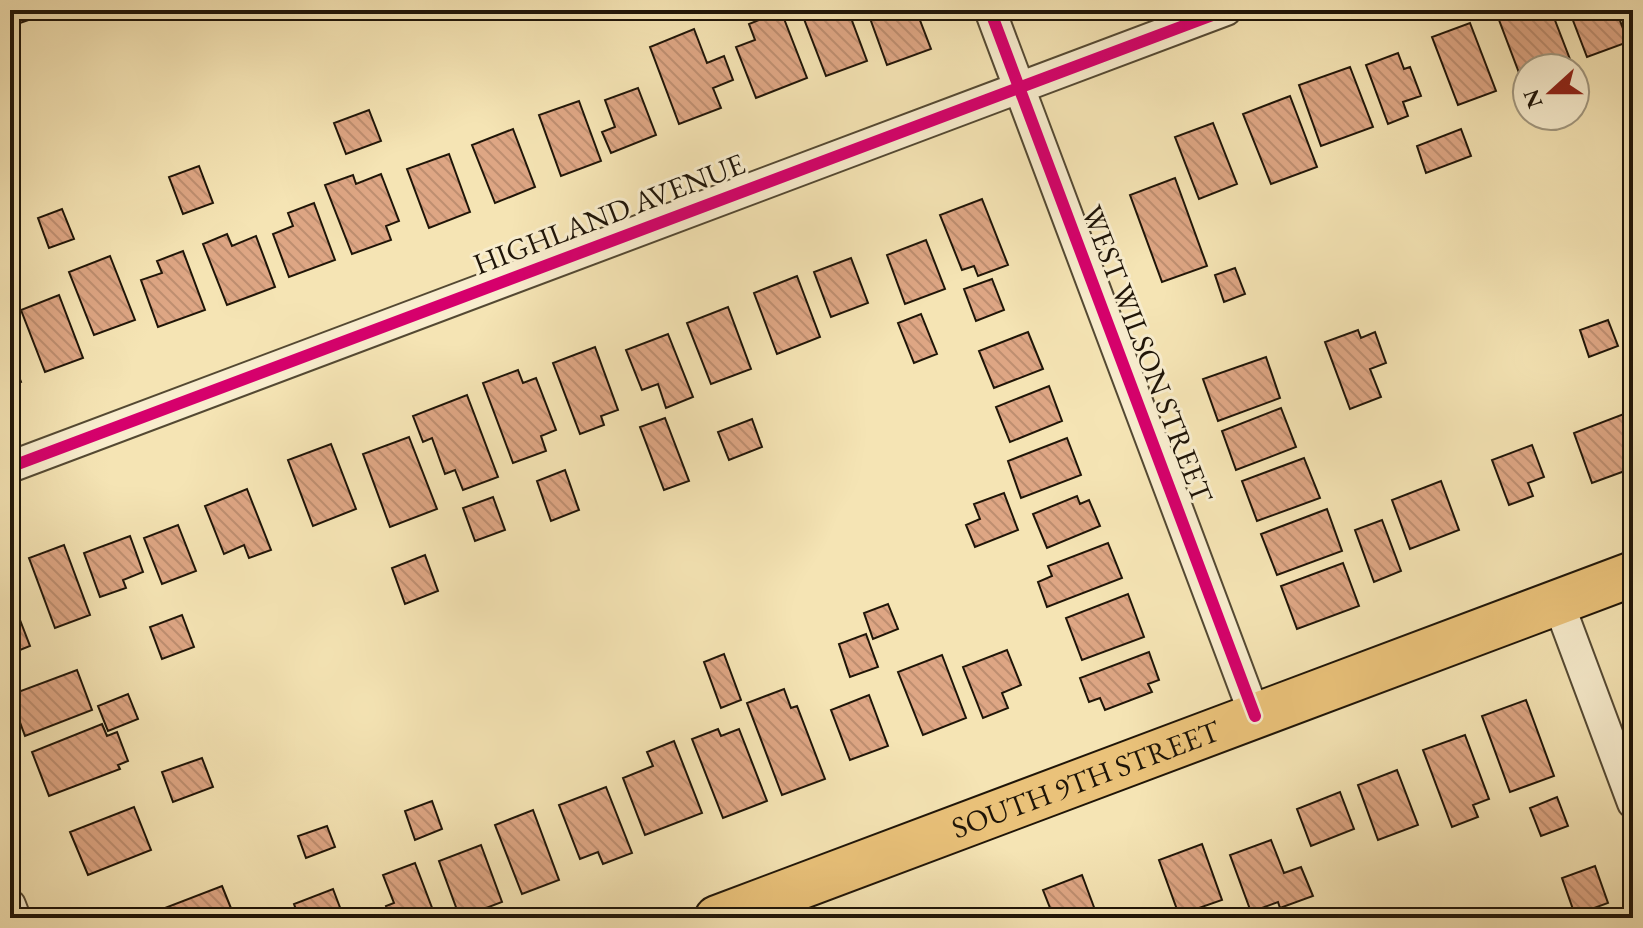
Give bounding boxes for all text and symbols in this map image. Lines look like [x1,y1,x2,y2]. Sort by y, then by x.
north arrow [1511,52,1591,132]
text: N [1516,85,1550,112]
street label: HIGHLAND AVENUE [467,144,750,283]
street label: WEST WILSON STREET [1073,199,1223,509]
street label: SOUTH 9TH STREET [946,711,1226,847]

